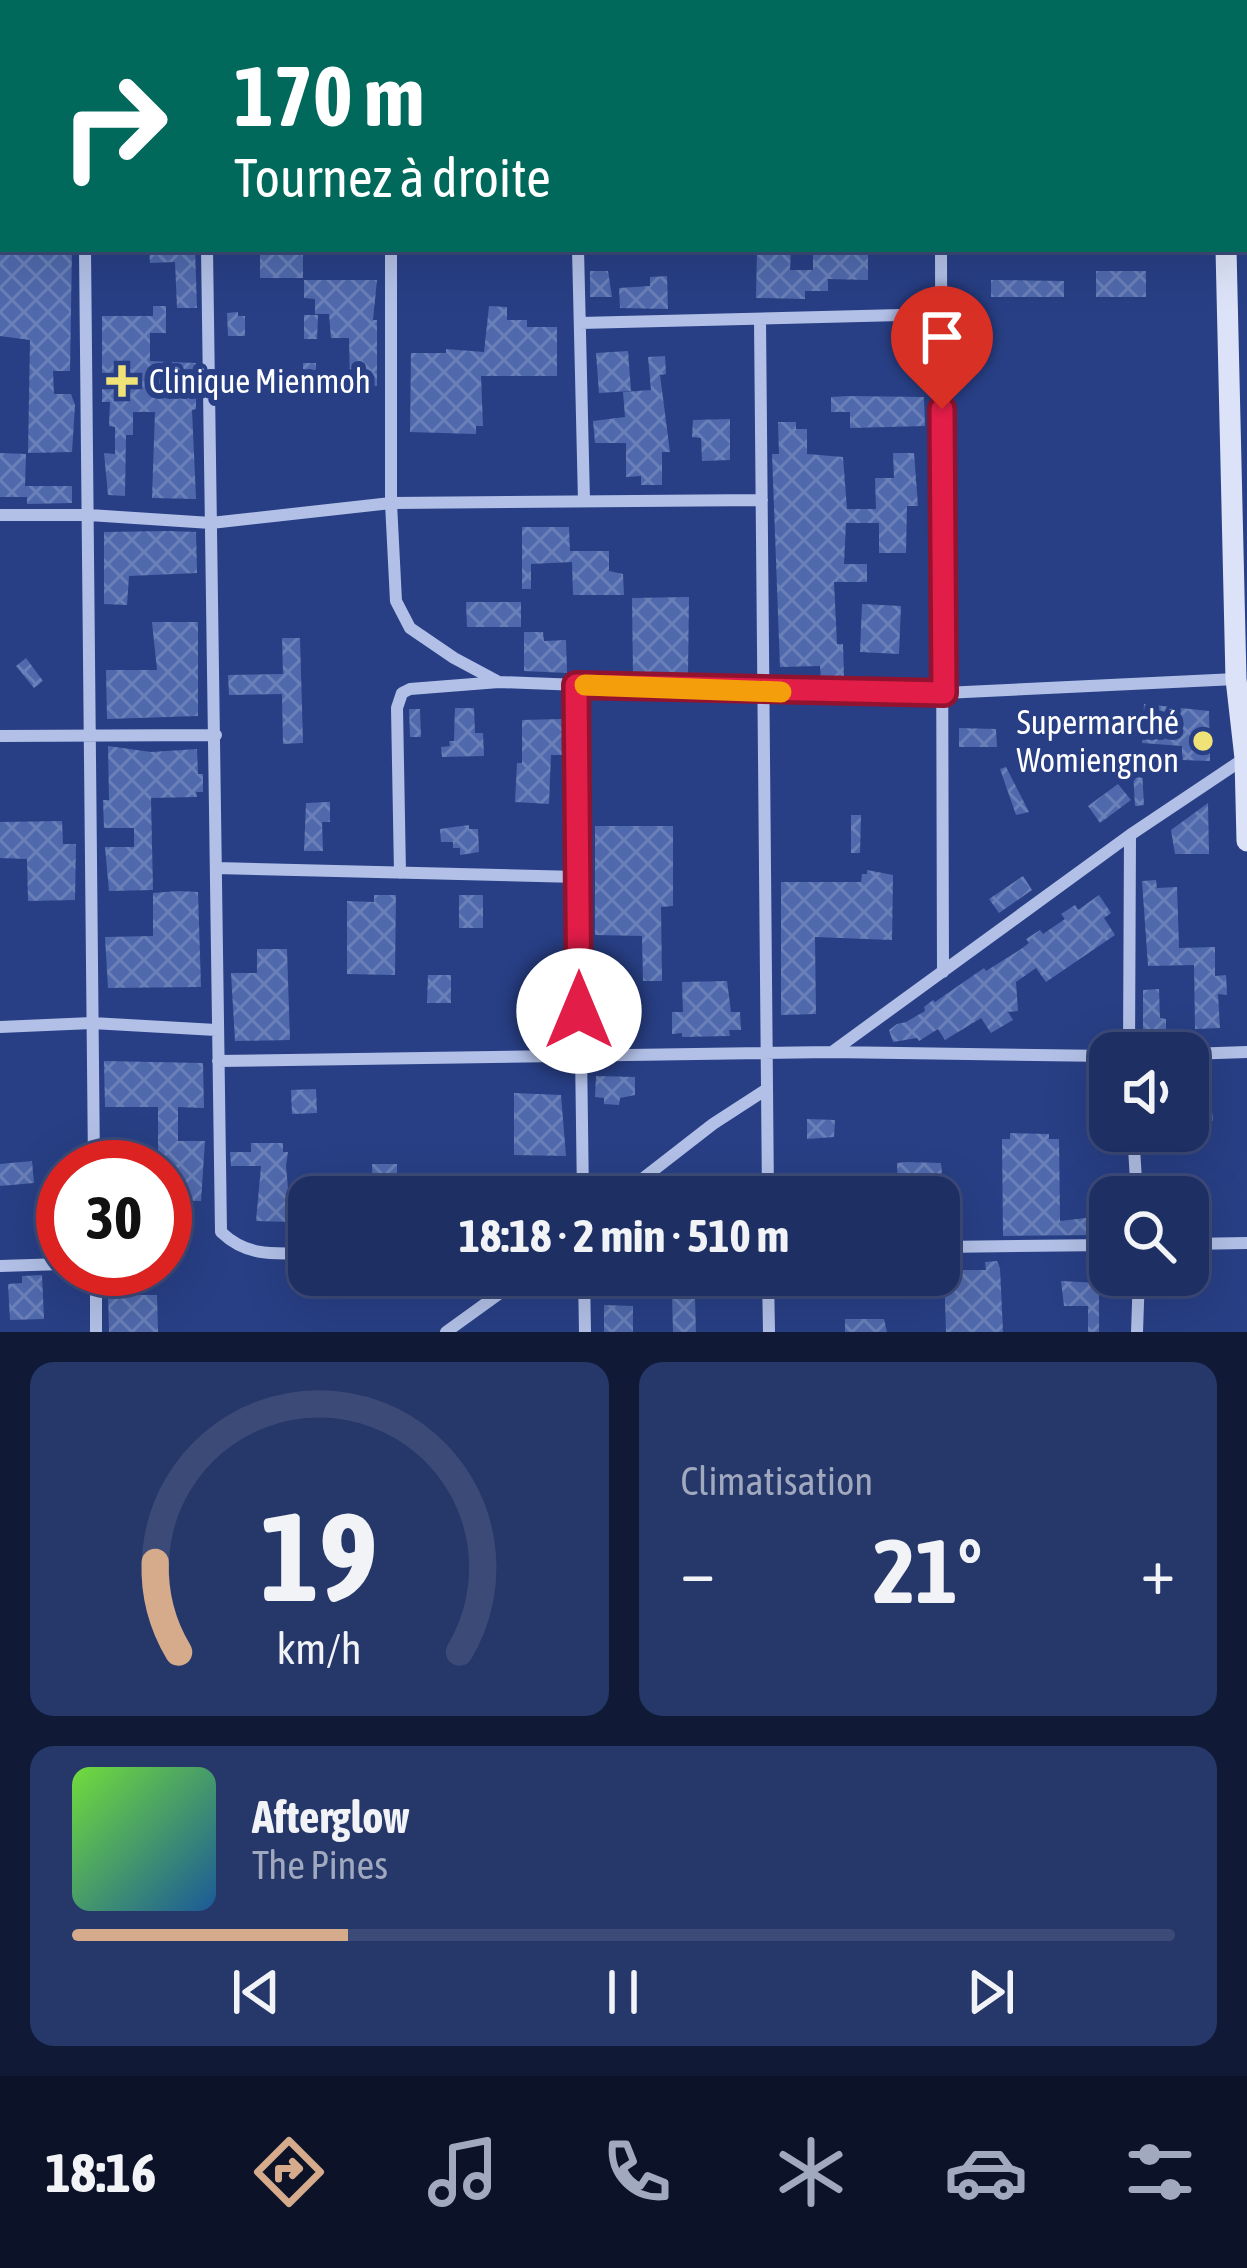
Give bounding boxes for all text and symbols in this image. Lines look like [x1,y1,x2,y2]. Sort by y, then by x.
icon: right [36,48,192,204]
text: 170 m [234,48,424,144]
text: Tournez à droite [234,147,551,208]
pin [891,286,993,409]
icon: arrive [909,304,975,370]
place label: Clinique Mienmoh [149,362,371,400]
marker: Clinique Mienmoh [106,365,138,397]
place label: Supermarché Womiengnon [1017,703,1179,779]
marker: Supermarché Womiengnon [1190,728,1216,754]
position arrow [516,948,642,1074]
map controls [1089,1032,1209,1296]
button: sound [1089,1032,1209,1152]
speed limit sign: 30 [36,1140,192,1296]
button: search [1089,1176,1209,1296]
text: 18:18 · 2 min · 510 m [459,1210,789,1262]
text: Climatisation [681,1459,873,1503]
text: 19 [261,1484,378,1627]
text: 21° [873,1519,982,1622]
text: − [681,1532,715,1608]
text: + [1141,1532,1175,1608]
text: km/h [277,1624,362,1673]
text: Afterglow [252,1791,410,1843]
text: The Pines [252,1843,388,1887]
icon: previous [223,1959,289,2025]
icon: pause [590,1959,656,2025]
icon: next [958,1959,1024,2025]
icon: directions [247,2130,331,2214]
icon: music [421,2130,505,2214]
icon: phone [595,2130,679,2214]
icon: climate [769,2130,853,2214]
icon: car [944,2130,1028,2214]
icon: filters [1118,2130,1202,2214]
text: 18:16 [45,2142,156,2203]

